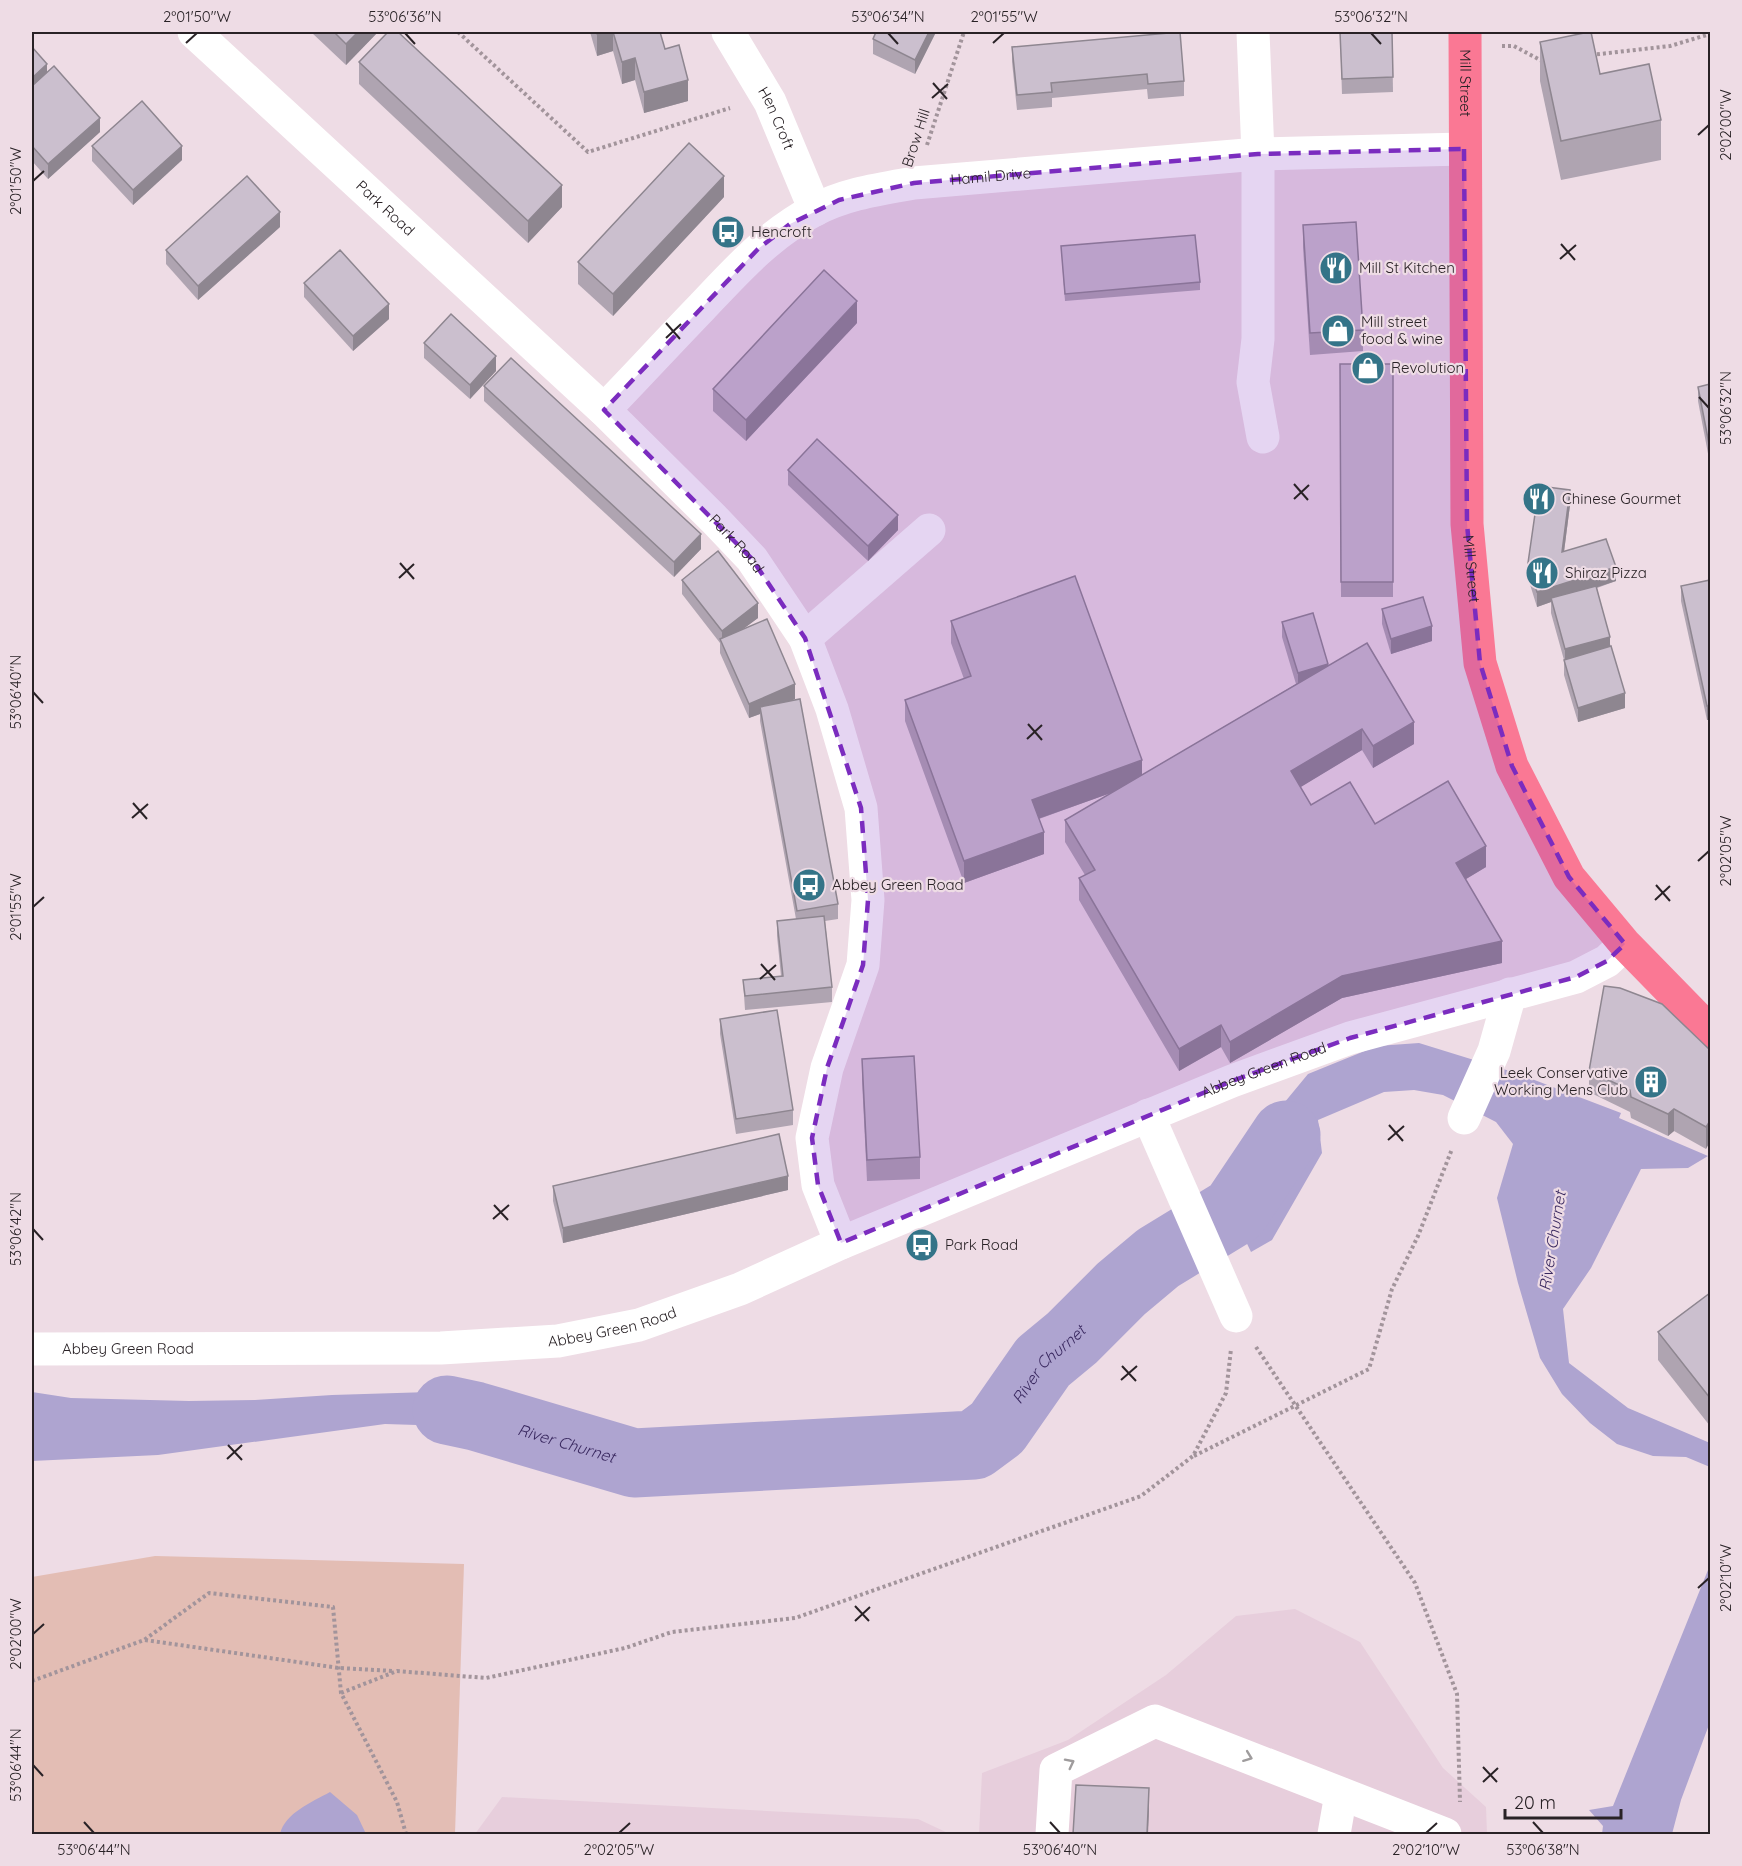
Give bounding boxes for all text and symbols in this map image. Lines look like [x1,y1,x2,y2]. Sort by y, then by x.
text: 2°01'50"W [163,7,232,26]
text: 53°06'36"N [368,7,442,26]
text: 53°06'34"N [851,7,925,26]
text: 2°01'55"W [970,7,1038,26]
text: 53°06'32"N [1334,7,1408,26]
street label: Mill Street [1456,49,1475,117]
street label: Hen Croft [754,83,799,152]
text: 2°02'00"W [1716,89,1735,161]
street label: Brow Hill [897,106,934,170]
text: 2°01'50"W [6,146,25,215]
street label: Hamil Drive [950,163,1032,189]
street label: Park Road [352,176,419,240]
bus stop icon: Hencroft [710,214,746,250]
place label: Hencroft [751,222,812,241]
restaurant icon: Mill St Kitchen [1318,250,1354,286]
place label: Mill St Kitchen [1359,258,1455,277]
place label: Mill street food & wine [1361,312,1443,348]
shop icon: Mill street food & wine [1320,313,1356,349]
shop icon: Revolution [1350,350,1386,386]
place label: Revolution [1391,358,1464,377]
text: 53°06'32"N [1716,371,1735,445]
restaurant icon: Chinese Gourmet [1521,481,1557,517]
place label: Chinese Gourmet [1562,489,1681,508]
street label: Park Road [705,510,769,576]
street label: Mill Street [1459,534,1484,603]
restaurant icon: Shiraz Pizza [1524,555,1560,591]
place label: Shiraz Pizza [1565,563,1647,582]
text: 53°06'40"N [6,655,25,729]
text: 2°02'05"W [1716,815,1735,886]
bus stop icon: Abbey Green Road [791,867,827,903]
text: 2°01'55"W [6,873,25,941]
place label: Abbey Green Road [832,875,964,894]
street label: Abbey Green Road [1198,1037,1329,1102]
place label: Leek Conservative Working Mens Club [1494,1063,1628,1099]
building icon: Leek Conservative Working Mens Club [1633,1064,1669,1100]
water label: River Churnet [1534,1188,1570,1292]
text: 53°06'42"N [6,1192,25,1266]
bus stop icon: Park Road [904,1227,940,1263]
place label: Park Road [945,1235,1018,1254]
street label: Abbey Green Road [547,1302,679,1351]
water label: River Churnet [1007,1319,1091,1407]
street label: Abbey Green Road [62,1339,194,1358]
water label: River Churnet [515,1419,619,1467]
text: 2°02'10"W [1716,1543,1735,1612]
text: 2°02'00"W [6,1598,25,1670]
text: 53°06'44"N [6,1728,25,1802]
one-way arrow [1241,1750,1252,1762]
one-way arrow [1063,1759,1074,1771]
scale bar [1505,1782,1620,1820]
text: 20 m [1514,1791,1556,1814]
text: 53°06'44"N [57,1840,131,1859]
text: 2°02'05"W [584,1840,655,1859]
text: 53°06'40"N [1023,1840,1097,1859]
text: 2°02'10"W [1392,1840,1461,1859]
text: 53°06'38"N [1506,1840,1580,1859]

